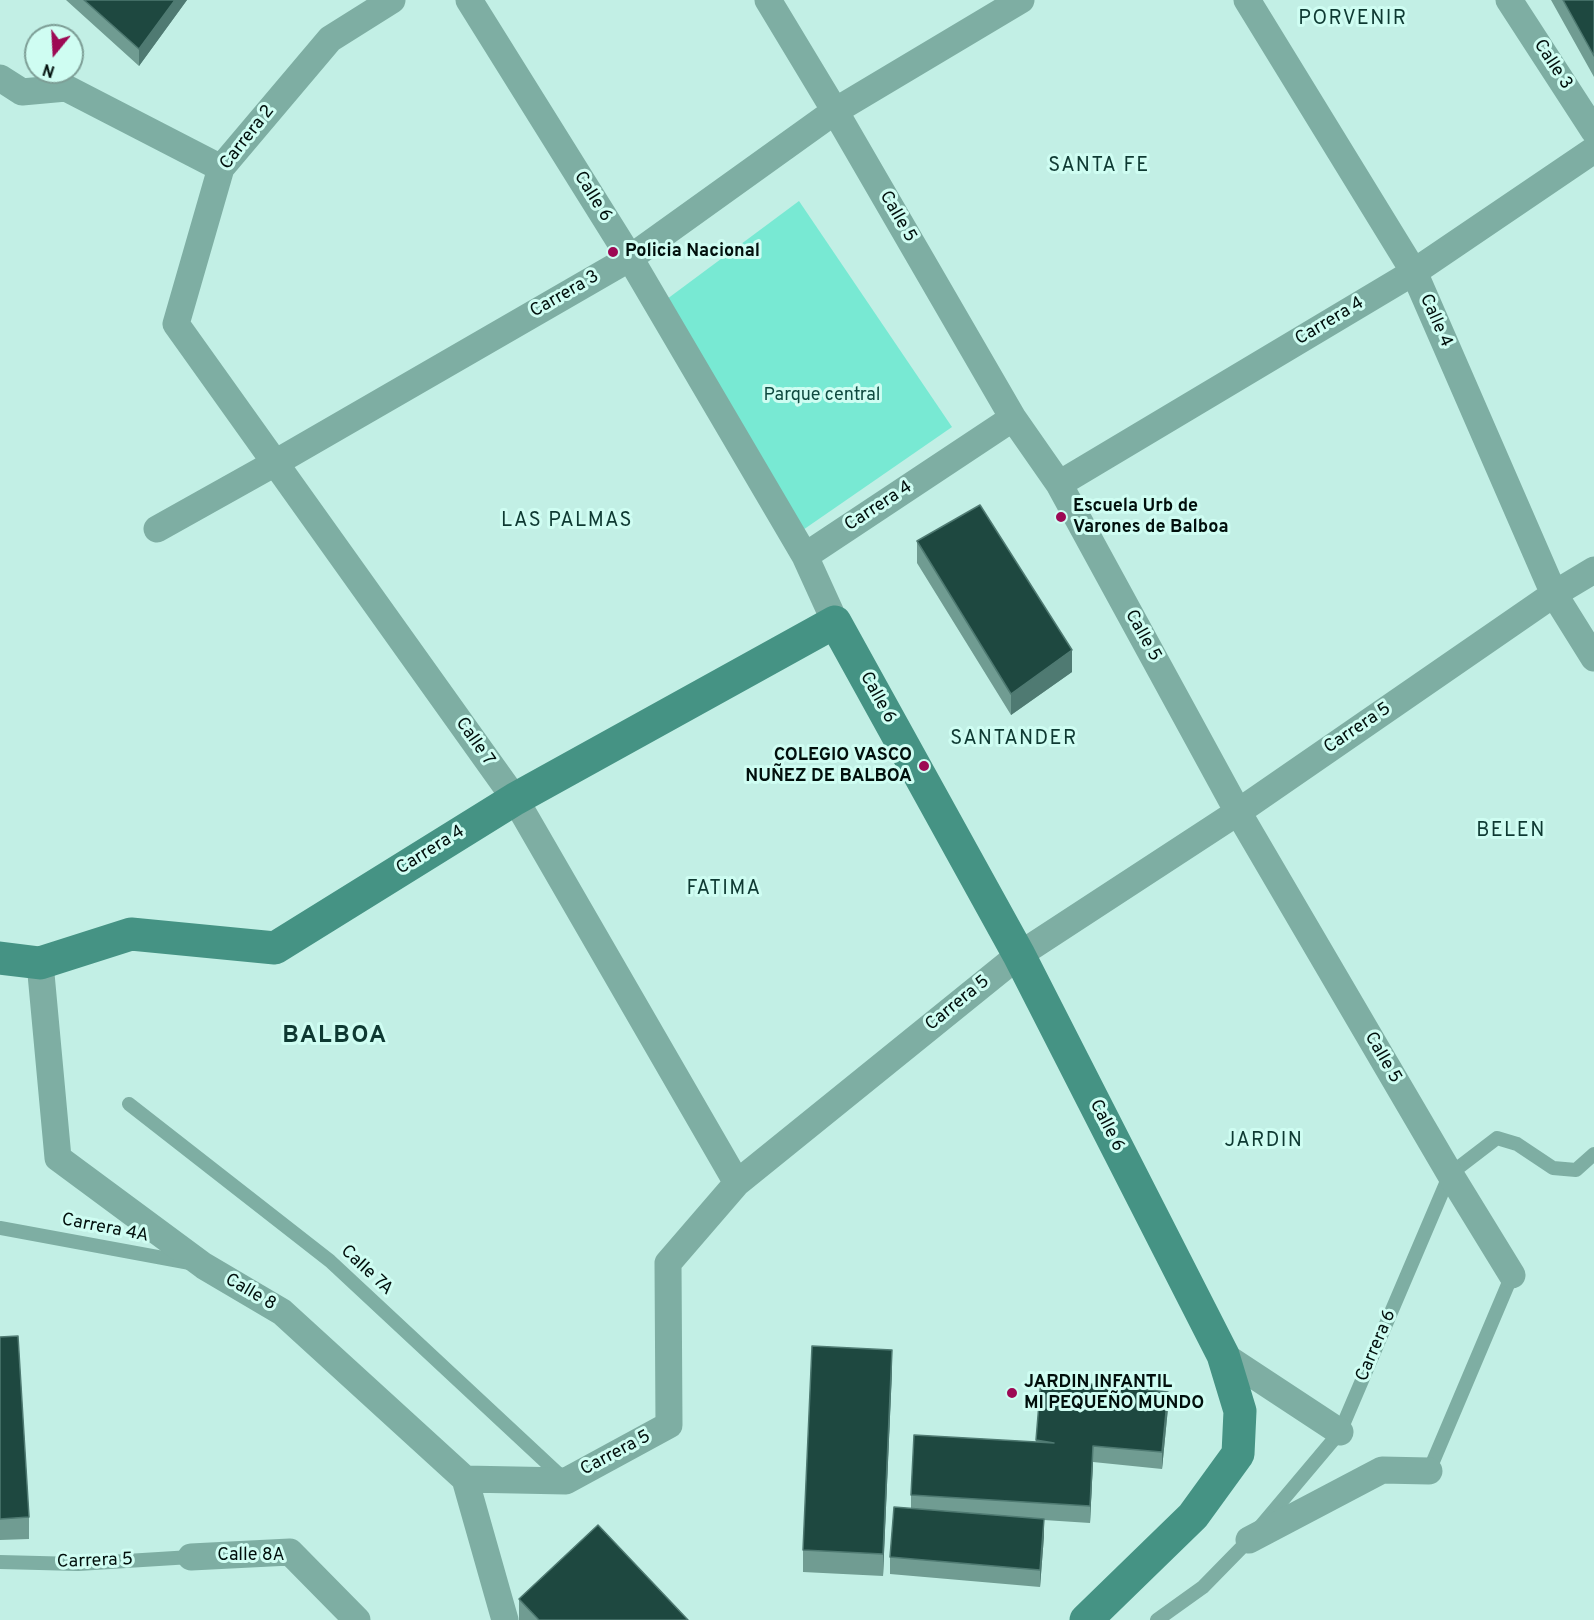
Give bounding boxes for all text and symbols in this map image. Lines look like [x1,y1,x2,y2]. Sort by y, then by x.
district label: PORVENIR [1298,8,1408,32]
north arrow [24,24,84,84]
street label: Calle 3 [1528,36,1576,94]
text: N [40,58,58,81]
street label: Carrera 2 [216,101,280,175]
district label: SANTA FE [1048,155,1150,179]
street label: Calle 6 [568,168,616,226]
street label: Calle 5 [874,188,920,246]
place label: Policia Nacional [625,241,760,263]
marker: Policia Nacional [606,245,620,259]
street label: Carrera 3 [527,267,603,323]
street label: Calle 4 [1414,291,1456,351]
street label: Carrera 4 [1292,293,1368,351]
park label: Parque central [763,385,881,407]
street label: Carrera 4 [841,477,917,537]
place label: Escuela Urb de Varones de Balboa [1073,496,1229,538]
district label: LAS PALMAS [501,510,633,534]
marker: Escuela Urb de Varones de Balboa [1054,510,1068,524]
street label: Calle 5 [1119,606,1165,666]
street label: Calle 6 [854,669,900,727]
street label: Carrera 5 [1320,699,1396,759]
street label: Calle 7 [450,714,498,770]
district label: SANTANDER [950,728,1078,752]
place label: COLEGIO VASCO NUÑEZ DE BALBOA [745,745,912,788]
marker: COLEGIO VASCO NUÑEZ DE BALBOA [917,759,931,773]
district label: BELEN [1476,820,1546,844]
street label: Carrera 4 [393,822,469,880]
district label: FATIMA [686,878,762,902]
street label: Carrera 5 [922,972,994,1036]
district label: BALBOA [282,1023,388,1051]
street label: Calle 5 [1359,1029,1405,1087]
street label: Calle 6 [1084,1097,1128,1155]
district label: JARDIN [1225,1130,1303,1154]
street label: Carrera 4A [60,1210,150,1248]
street label: Calle 7A [335,1241,397,1301]
street label: Calle 8 [221,1270,279,1316]
street label: Carrera 6 [1352,1307,1402,1385]
place label: JARDIN INFANTIL MI PEQUEÑO MUNDO [1024,1372,1204,1414]
marker: JARDIN INFANTIL MI PEQUEÑO MUNDO [1005,1386,1019,1400]
street label: Carrera 5 [577,1427,655,1481]
street label: Calle 8A [217,1545,285,1567]
street label: Carrera 5 [57,1550,133,1574]

